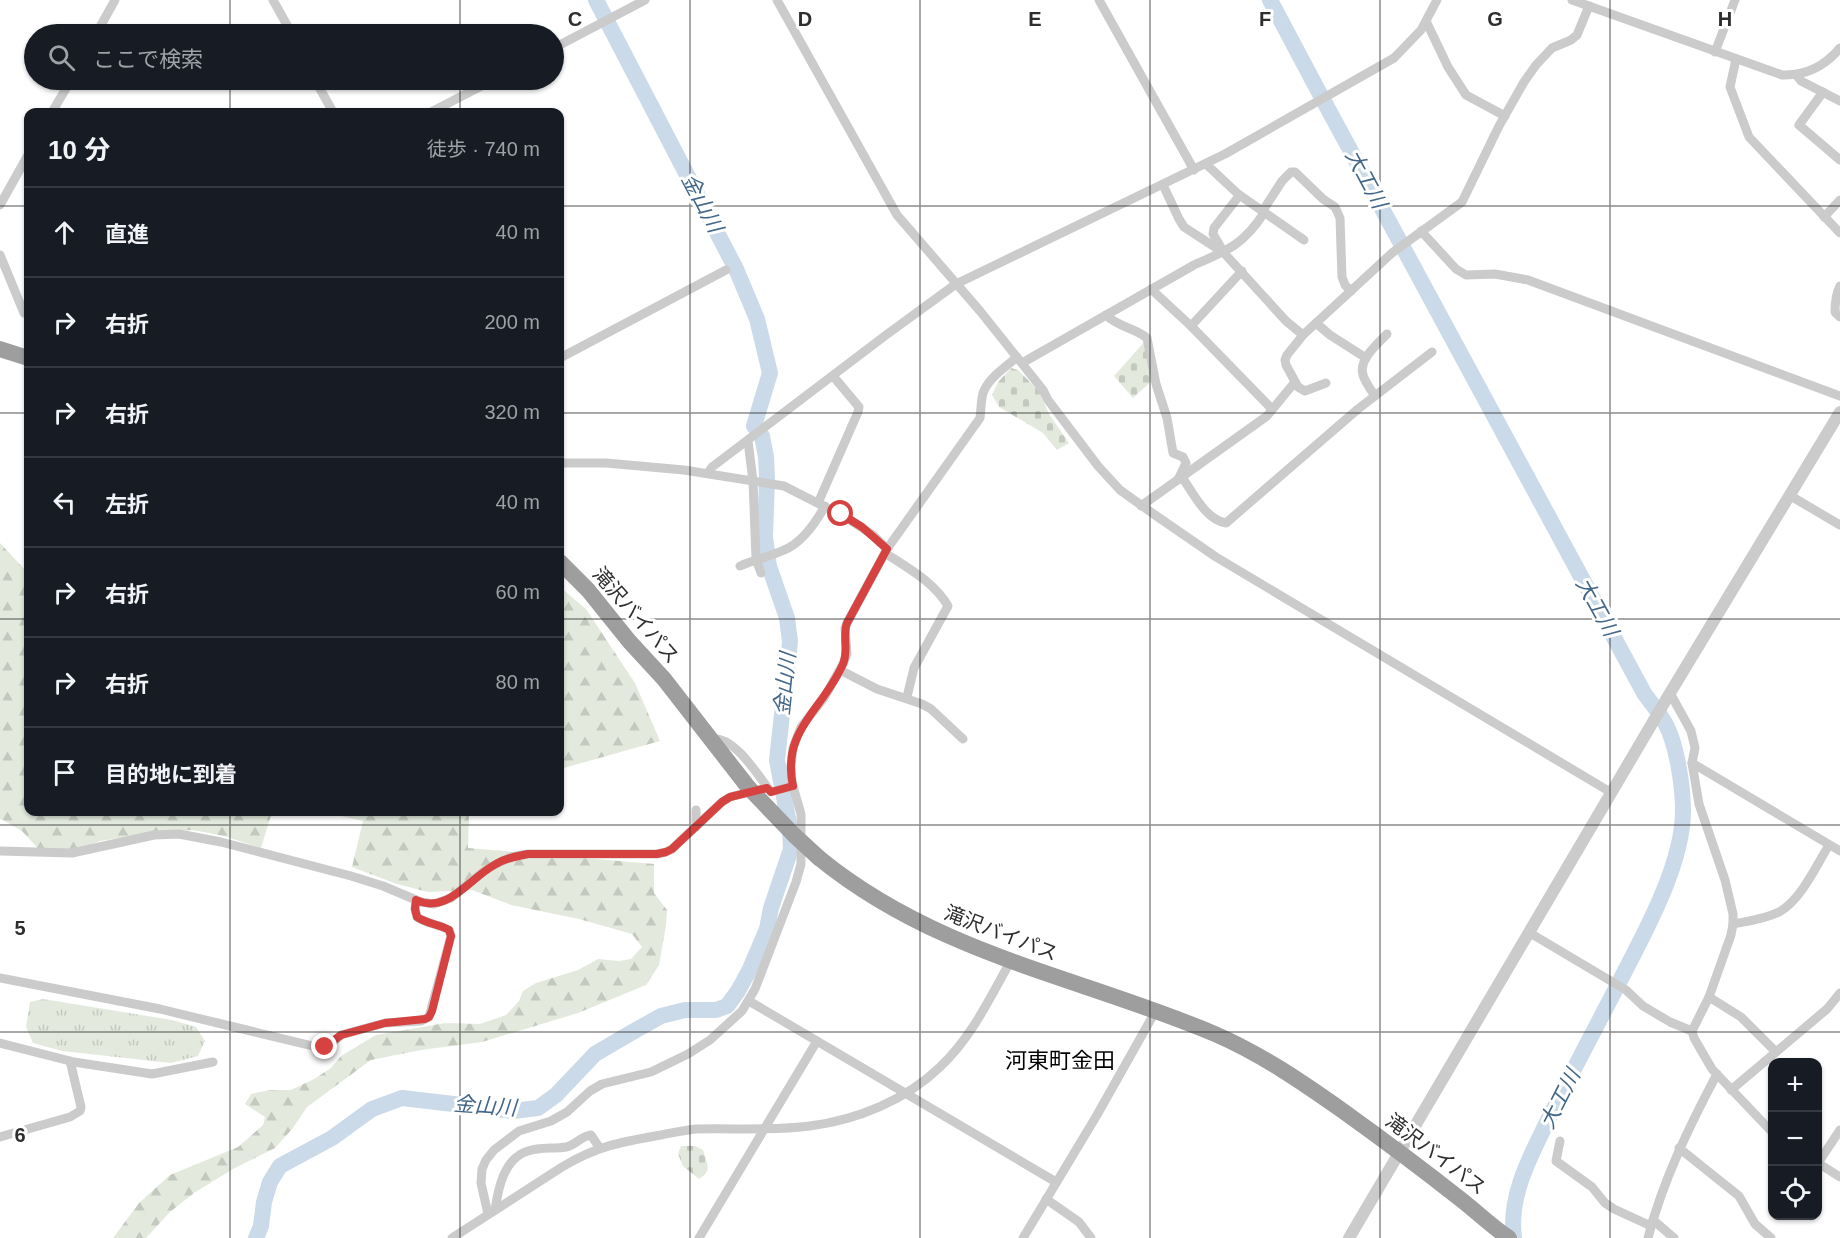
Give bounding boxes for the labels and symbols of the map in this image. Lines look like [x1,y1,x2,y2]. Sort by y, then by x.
text: C [568,8,582,30]
text: D [798,8,812,30]
text: E [1028,8,1042,30]
text: F [1259,8,1271,30]
text: G [1487,8,1503,30]
text: H [1718,8,1732,30]
water label: 大工川 [1341,146,1392,214]
water label: 金山川 [677,170,728,238]
route start [827,500,853,526]
street label: 滝沢バイパス [588,563,684,667]
water label: 大工川 [1572,574,1624,642]
water label: 金山川 [770,649,799,716]
street label: 滝沢バイパス [941,901,1061,965]
text: 5 [14,917,26,939]
route end [311,1033,337,1059]
district label: 河東町金田 [1005,1048,1115,1073]
water label: 大工川 [1535,1064,1585,1132]
water label: 金山川 [453,1092,519,1119]
street label: 滝沢バイパス [1382,1109,1490,1199]
text: 6 [14,1124,26,1146]

